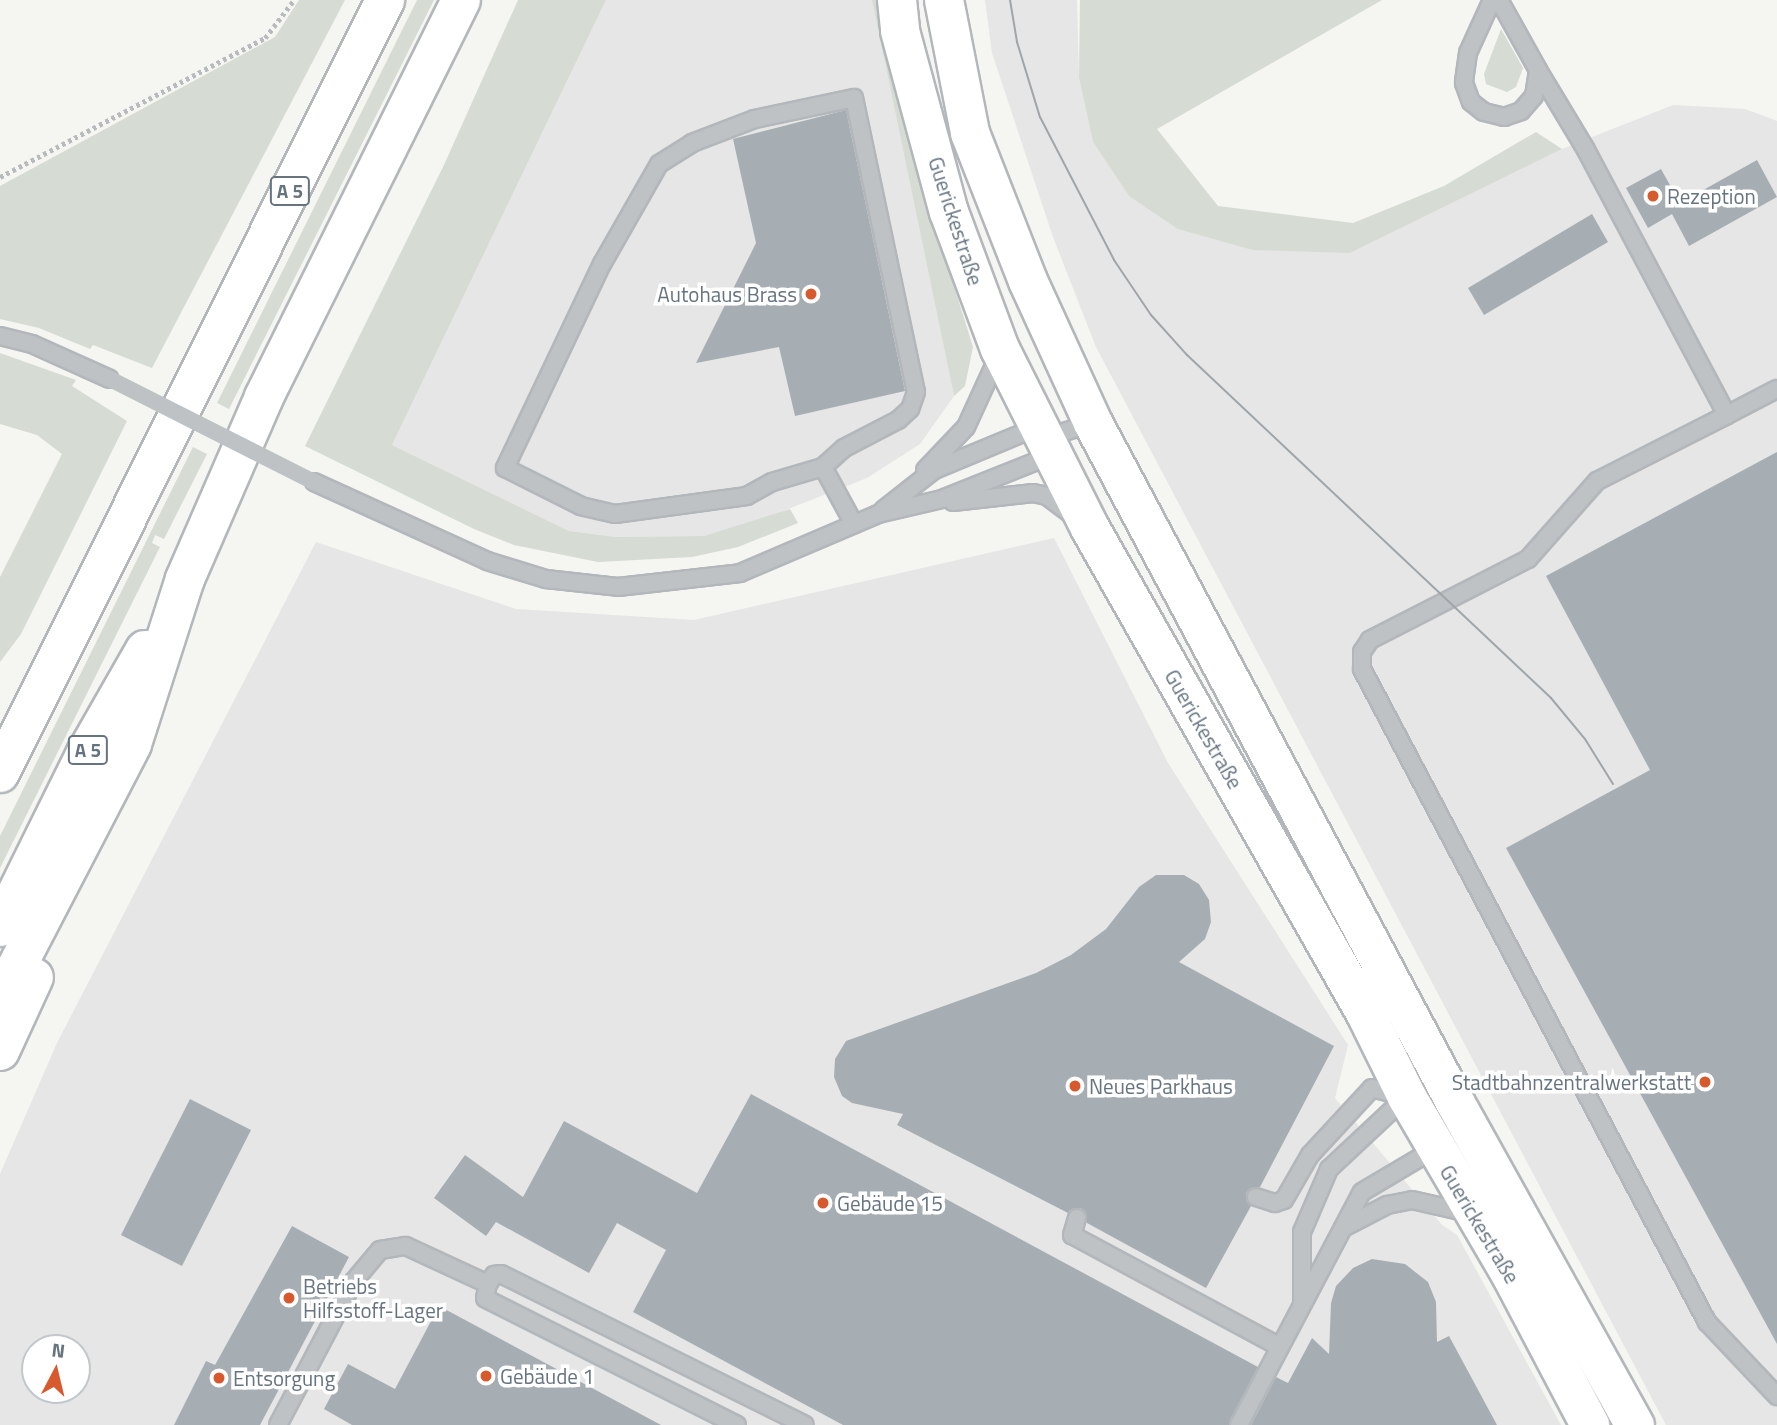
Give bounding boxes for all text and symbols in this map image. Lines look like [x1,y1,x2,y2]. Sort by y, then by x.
street label: Guerickestraße [923,154,989,288]
road number: A 5 [269,176,311,206]
place label: Rezeption [1667,183,1756,209]
marker: Rezeption [1645,188,1661,204]
place label: Autohaus Brass [657,281,797,307]
marker: Autohaus Brass [803,286,819,302]
street label: Guerickestraße [1160,665,1248,793]
road number: A 5 [67,734,109,765]
place label: Stadtbahnzentralwerkstatt [1452,1069,1691,1095]
place label: Neues Parkhaus [1089,1073,1233,1099]
marker: Stadtbahnzentralwerkstatt [1697,1074,1713,1090]
marker: Neues Parkhaus [1067,1078,1083,1094]
street label: Guerickestraße [1435,1160,1525,1288]
place label: Gebäude 15 [837,1190,943,1216]
marker: Gebäude 15 [815,1195,831,1211]
place label: Betriebs Hilfsstoff-Lager [303,1273,443,1323]
marker: Betriebs Hilfsstoff-Lager [281,1290,297,1306]
north arrow [21,1334,91,1404]
text: N [50,1334,67,1365]
place label: Gebäude 1 [500,1363,594,1389]
place label: Entsorgung [233,1365,335,1391]
marker: Gebäude 1 [478,1368,494,1384]
marker: Entsorgung [211,1370,227,1386]

